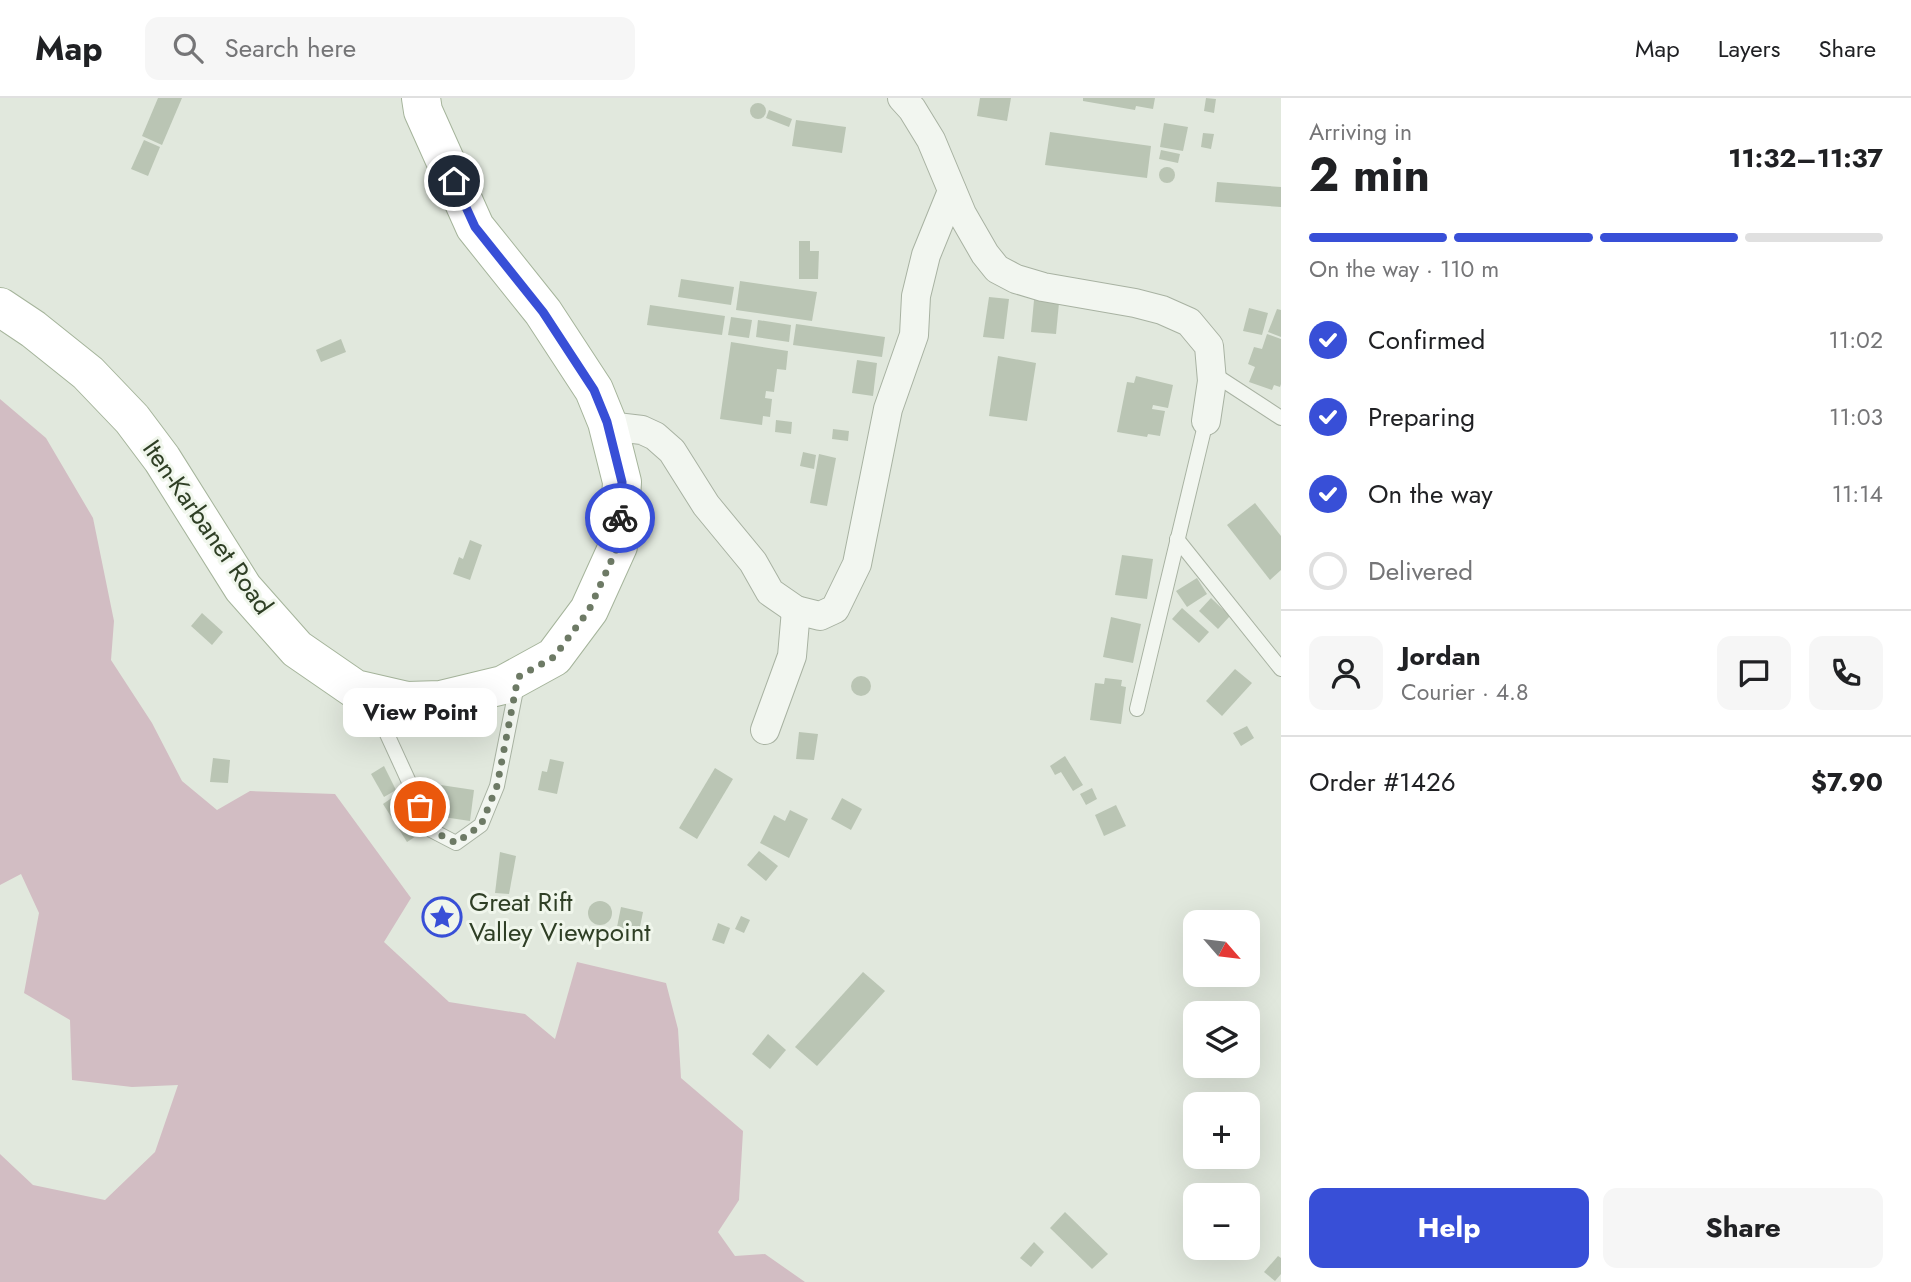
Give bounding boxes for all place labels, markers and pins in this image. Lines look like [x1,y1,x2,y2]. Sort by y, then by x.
pin [424,151,484,211]
callout: View Point [343,688,497,737]
pin [390,777,450,837]
place label: Great Rift Valley Viewpoint [469,883,651,951]
place icon: Great Rift Valley Viewpoint [421,896,463,938]

